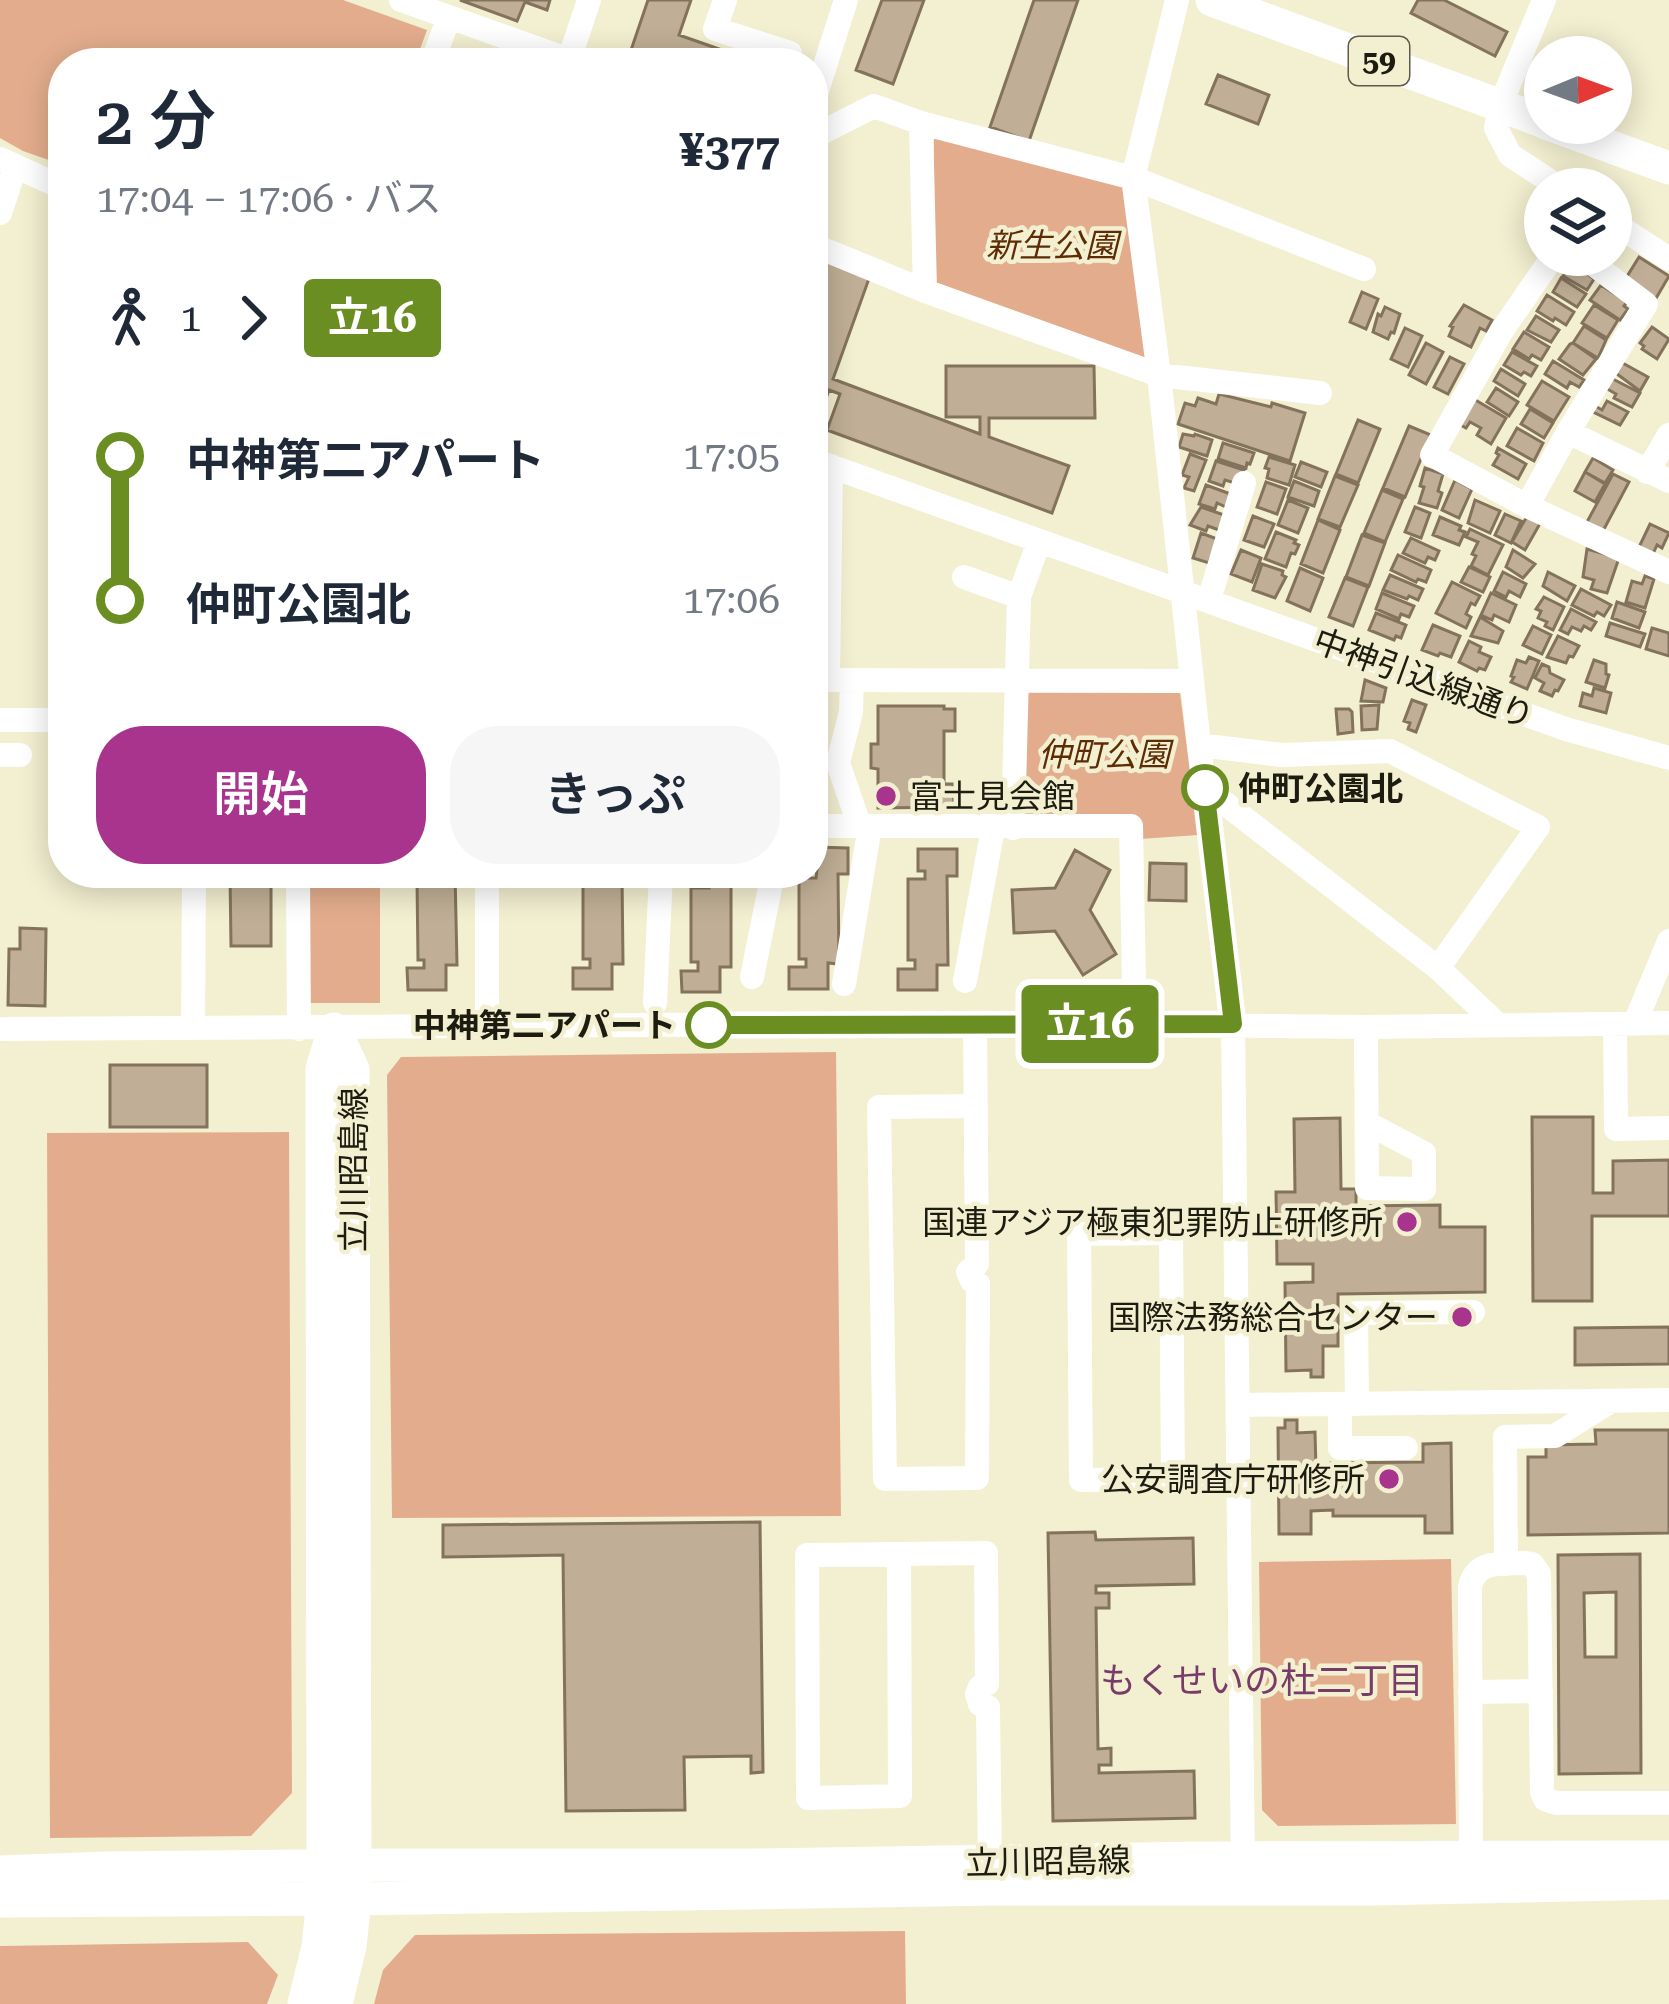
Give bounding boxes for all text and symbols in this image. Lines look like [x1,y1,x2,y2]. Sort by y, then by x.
north arrow [1524,36,1632,144]
map controls [1524,36,1632,276]
road number: 59 [1349,37,1409,85]
text: 2 分 [96,83,216,160]
text: ¥377 [679,124,780,177]
button: layers [1524,168,1632,276]
text: 17:04 – 17:06 · バス [96,176,442,222]
park label: 新生公園 [986,226,1122,265]
icon: walk [96,285,162,351]
icon: forward [220,285,286,351]
text: 立16 [328,293,417,342]
text: 1 [180,295,202,341]
text: 17:05 [683,433,780,479]
text: 中神第二アパート [186,434,545,487]
text: 17:06 [683,577,780,623]
text: 仲町公園北 [186,578,411,631]
street label: 中神引込線通り [1309,621,1539,736]
button: 開始 [96,726,426,864]
button: きっぷ [450,726,780,864]
park label: 仲町公園 [1038,735,1174,774]
marker: 仲町公園北 [1183,766,1227,810]
place label: 仲町公園北 [1238,769,1403,808]
place label: 富士見会館 [910,777,1075,816]
marker: 富士見会館 [873,783,899,809]
line badge: 立16 [1021,985,1159,1063]
text: 立16 [1045,999,1135,1048]
marker: 中神第二アパート [687,1003,731,1047]
place label: 中神第二アパート [413,1006,676,1045]
street label: 立川昭島線 [334,1088,373,1253]
place label: 国連アジア極東犯罪防止研修所 [922,1203,1383,1242]
marker: 国連アジア極東犯罪防止研修所 [1394,1209,1420,1235]
place label: 国際法務総合センター [1108,1298,1438,1337]
marker: 国際法務総合センター [1449,1304,1475,1330]
place label: 公安調査庁研修所 [1101,1460,1365,1499]
marker: 公安調査庁研修所 [1376,1466,1402,1492]
district label: もくせいの杜二丁目 [1100,1660,1424,1702]
street label: 立川昭島線 [965,1841,1131,1882]

